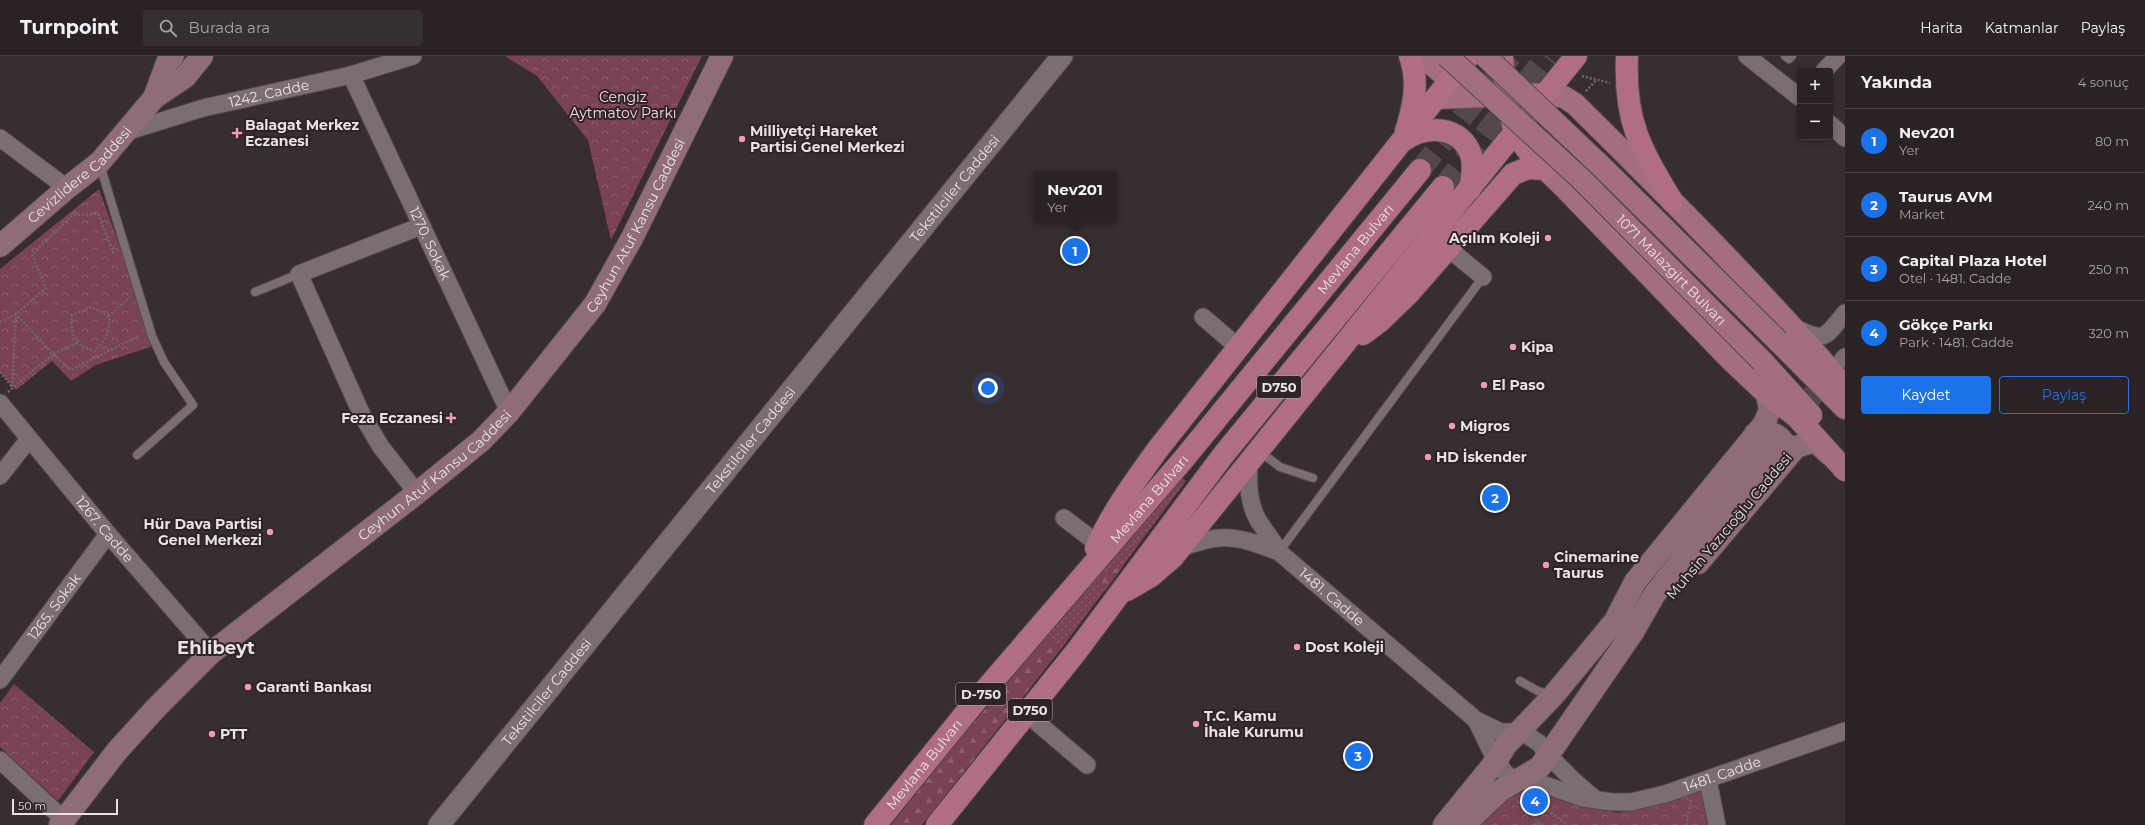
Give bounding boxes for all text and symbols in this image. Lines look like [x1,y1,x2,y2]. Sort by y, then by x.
search box [143,10,423,46]
text: Turnpoint [20,16,119,39]
icon: search [157,17,179,39]
text: Burada ara [189,18,270,37]
text: Harita [1920,19,1963,37]
text: Katmanlar [1985,19,2059,37]
text: Paylaş [2081,19,2125,37]
map controls [1797,68,1833,140]
button: + [1797,68,1833,104]
text: Yakında [1861,72,1932,92]
text: 4 sonuç [2078,74,2129,90]
street label: 1242. Cadde [227,76,311,111]
park label: Cengiz Aytmatov Parkı [569,88,677,122]
button: − [1797,104,1833,140]
place label: Balagat Merkez Eczanesi [245,116,360,150]
street label: Cevizlidere Caddesi [24,122,135,227]
place label: Milliyetçi Hareket Partisi Genel Merkezi [750,122,905,156]
text: Nev201 [1899,123,1955,142]
marker: Balagat Merkez Eczanesi [232,128,242,138]
street label: Tekstilciler Caddesi [906,131,1003,246]
text: 1 [1871,133,1877,149]
text: 80 m [2095,133,2129,149]
marker: Milliyetçi Hareket Partisi Genel Merkezi [737,134,747,144]
street label: Ceyhun Atuf Kansu Caddesi [582,136,689,317]
text: Yer [1899,142,1920,158]
popup [1033,171,1117,223]
text: Nev201 [1047,180,1103,199]
text: Taurus AVM [1899,187,1993,206]
text: 2 [1870,197,1878,213]
text: 240 m [2088,197,2129,213]
text: Yer [1047,199,1068,215]
street label: Mevlana Bulvarı [1313,200,1398,298]
street label: 1270. Sokak [405,204,455,284]
text: Market [1899,206,1945,222]
street label: 1071 Malazgirt Bulvarı [1612,211,1730,329]
place label: Açılım Koleji [1448,229,1540,247]
marker: Açılım Koleji [1543,233,1553,243]
pin: 1 [1062,236,1088,266]
text: Capital Plaza Hotel [1899,251,2047,270]
text: 3 [1870,261,1878,277]
text: 250 m [2088,261,2129,277]
text: Otel · 1481. Cadde [1899,270,2011,286]
text: Gökçe Parkı [1899,315,1993,334]
text: 4 [1870,325,1878,341]
text: 320 m [2089,325,2129,341]
text: Park · 1481. Cadde [1899,334,2014,350]
place label: Kipa [1521,338,1554,356]
marker: Kipa [1508,342,1518,352]
road number: D750 [1257,376,1301,398]
place label: El Paso [1492,376,1545,394]
button: Kaydet [1861,376,1991,414]
button: Paylaş [1999,376,2129,414]
your location [978,378,998,398]
marker: El Paso [1479,380,1489,390]
street label: Tekstilciler Caddesi [702,383,800,498]
street label: Ceyhun Atuf Kansu Caddesi [354,406,515,545]
place label: Feza Eczanesi [341,409,443,427]
marker: Feza Eczanesi [446,413,456,423]
place label: Migros [1460,417,1510,435]
marker: Migros [1447,421,1457,431]
place label: HD İskender [1436,448,1527,466]
street label: Muhsin Yazıcıoğlu Caddesi [1662,449,1796,603]
street label: Mevlana Bulvarı [1106,451,1192,547]
marker: HD İskender [1423,452,1433,462]
pin: 2 [1482,483,1508,513]
street label: 1267. Cadde [72,493,138,566]
place label: Hür Dava Partisi Genel Merkezi [143,515,262,549]
marker: Hür Dava Partisi Genel Merkezi [265,527,275,537]
place label: Cinemarine Taurus [1554,548,1639,582]
marker: Cinemarine Taurus [1541,560,1551,570]
street label: 1481. Cadde [1295,564,1368,630]
street label: 1265. Sokak [24,569,85,644]
street label: Tekstilciler Caddesi [498,635,596,750]
district label: Ehlibeyt [177,637,255,659]
place label: Dost Koleji [1305,638,1384,656]
marker: Dost Koleji [1292,642,1302,652]
place label: Garanti Bankası [256,678,372,696]
marker: Garanti Bankası [243,682,253,692]
road number: D-750 [956,683,1006,705]
road number: D750 [1008,699,1052,721]
place label: T.C. Kamu İhale Kurumu [1204,707,1304,741]
street label: Mevlana Bulvarı [882,716,966,813]
marker: T.C. Kamu İhale Kurumu [1191,719,1201,729]
place label: PTT [220,725,247,743]
marker: PTT [207,729,217,739]
pin: 3 [1345,741,1371,771]
street label: 1481. Cadde [1681,752,1763,796]
pin: 4 [1522,786,1548,816]
scale bar [12,797,118,816]
text: 50 m [18,799,46,813]

